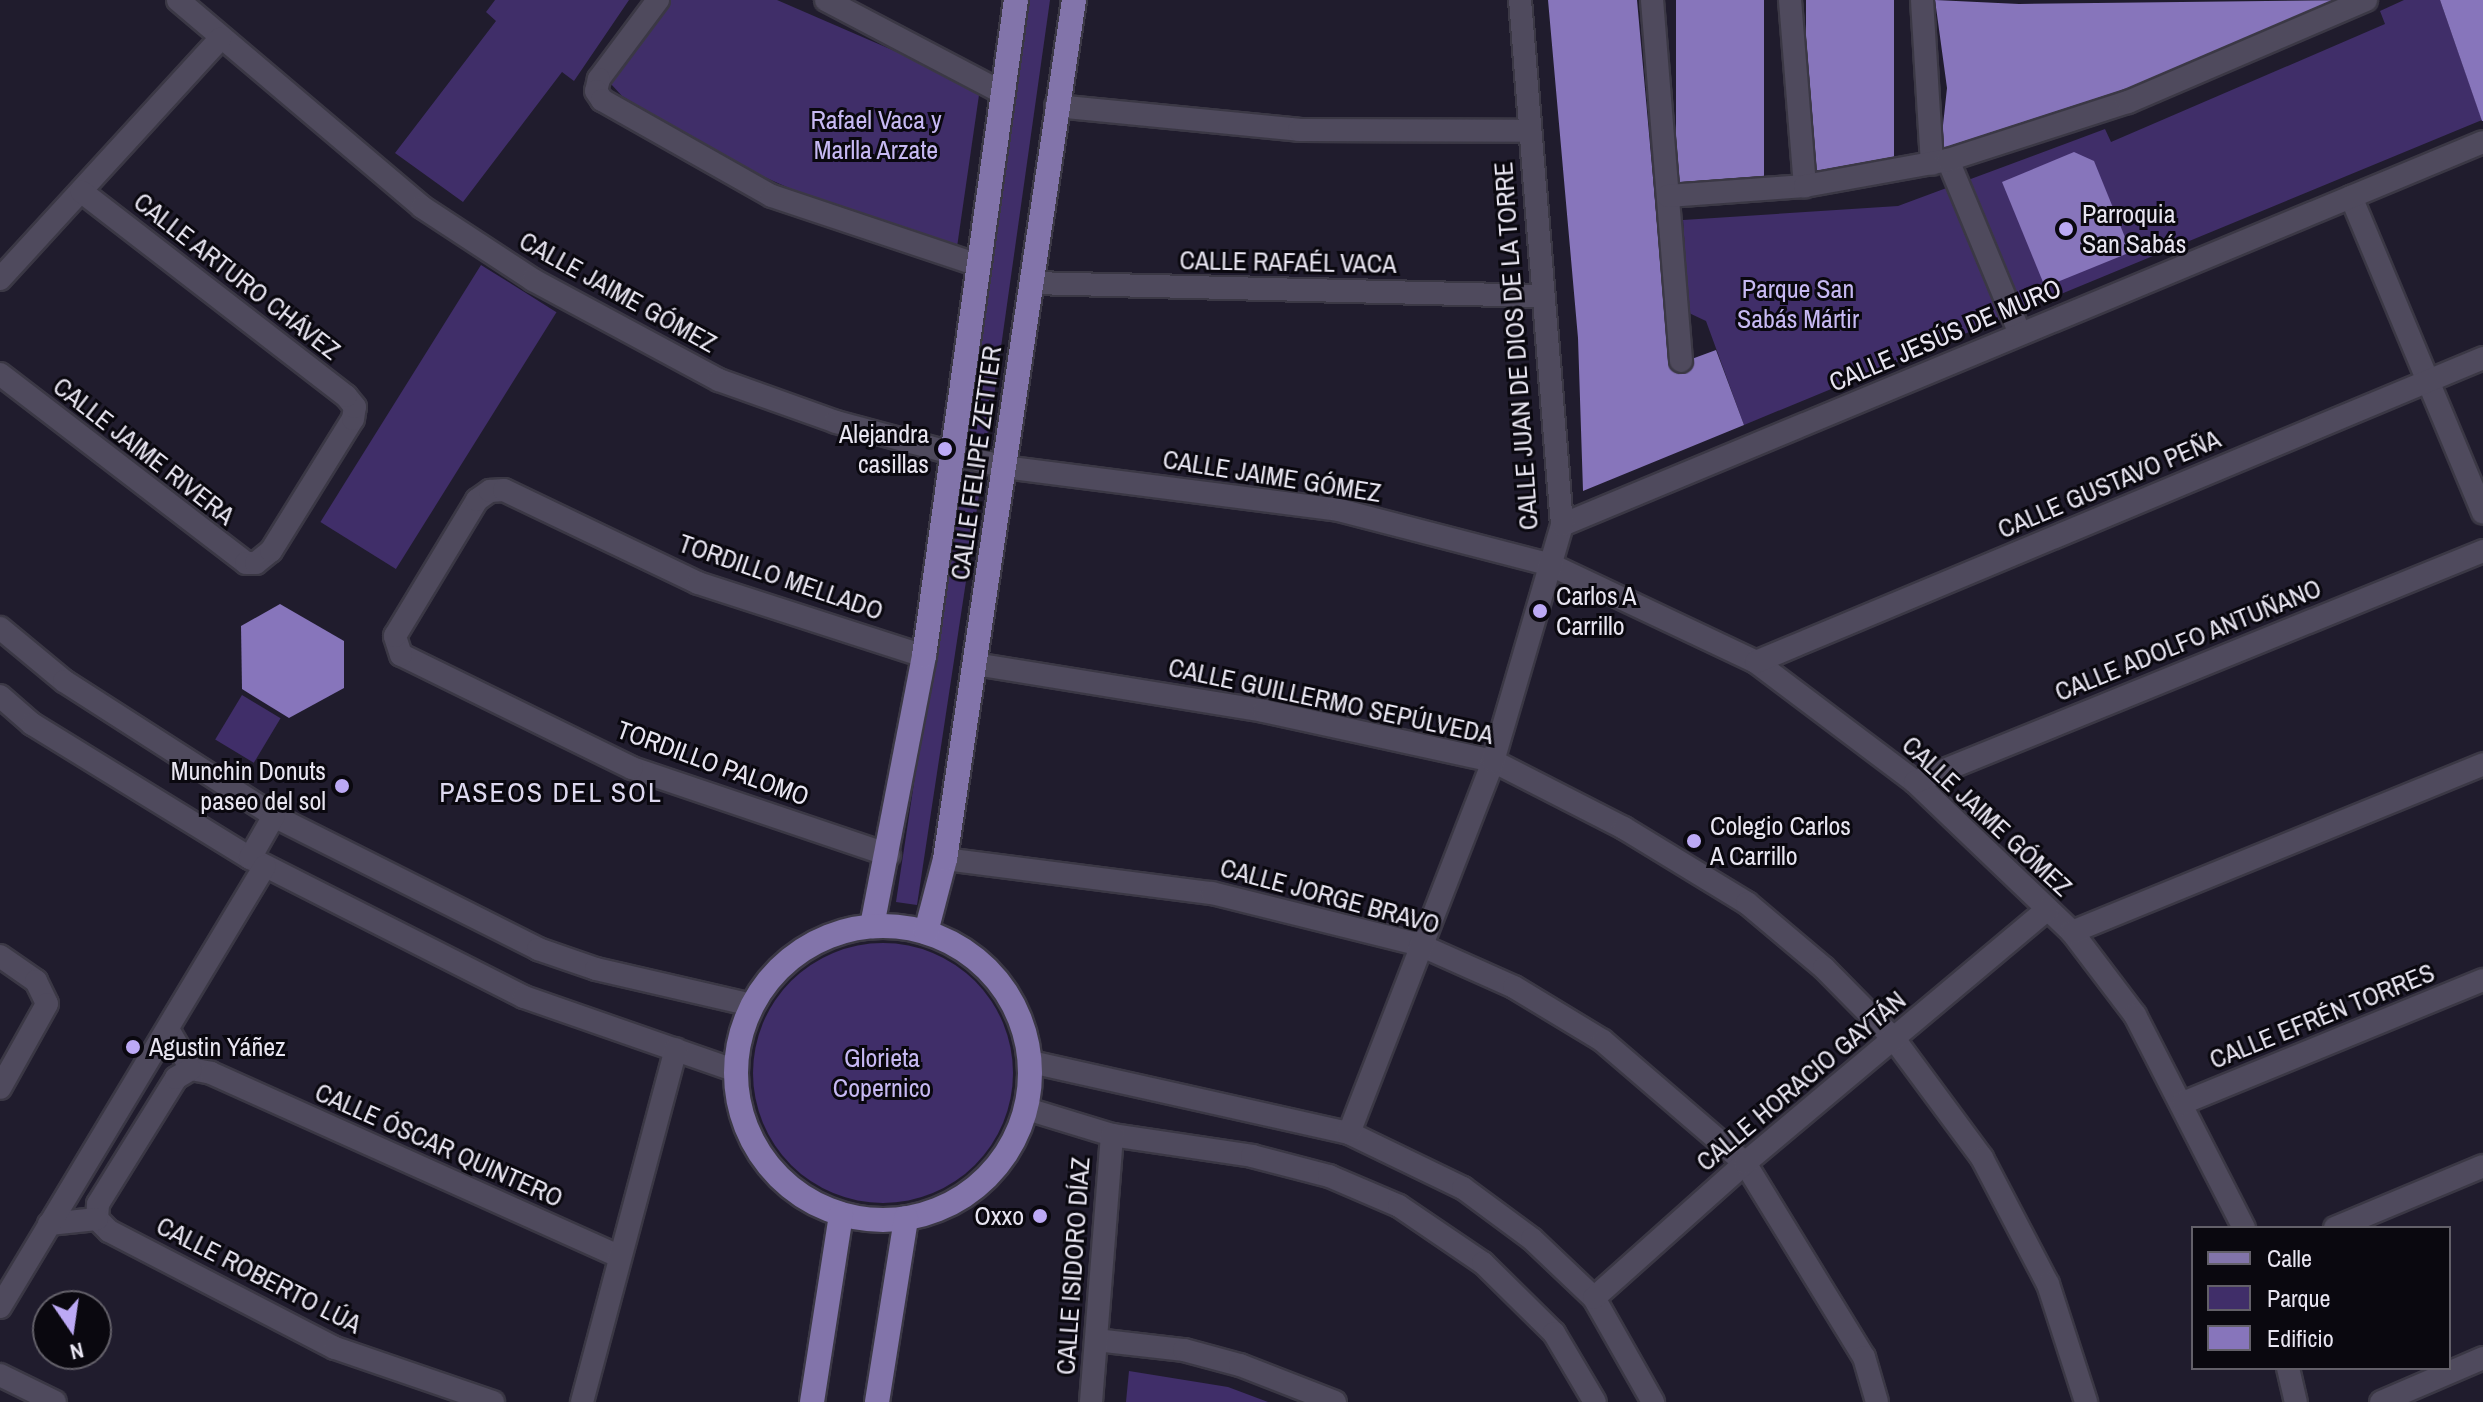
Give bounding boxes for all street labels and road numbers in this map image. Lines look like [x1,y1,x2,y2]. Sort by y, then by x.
street label: CALLE JUAN DE DIOS DE LA TORRE [1488,160,1544,532]
street label: CALLE ARTURO CHÁVEZ [127,186,347,366]
street label: CALLE JAIME GÓMEZ [514,225,722,359]
street label: CALLE RAFAÉL VACA [1179,245,1397,279]
street label: CALLE JESÚS DE MURO [1824,272,2066,398]
street label: CALLE FELIPE ZETTER [944,344,1008,582]
street label: CALLE JAIME RIVERA [47,371,241,531]
street label: CALLE GUSTAVO PEÑA [1993,423,2225,545]
street label: CALLE JAIME GÓMEZ [1161,443,1383,509]
street label: TORDILLO MELLADO [675,527,887,627]
street label: CALLE ADOLFO ANTUÑANO [2049,572,2327,708]
street label: CALLE GUILLERMO SEPÚLVEDA [1166,651,1496,751]
street label: TORDILLO PALOMO [613,714,813,812]
street label: CALLE JAIME GÓMEZ [1896,729,2078,903]
street label: CALLE JORGE BRAVO [1217,852,1443,940]
street label: CALLE EFRÉN TORRES [2205,957,2439,1075]
street label: CALLE HORACIO GAYTÁN [1690,984,1912,1178]
street label: CALLE ÓSCAR QUINTERO [310,1076,568,1214]
street label: CALLE ISIDORO DÍAZ [1050,1156,1096,1376]
street label: CALLE ROBERTO LÚA [151,1210,367,1340]

